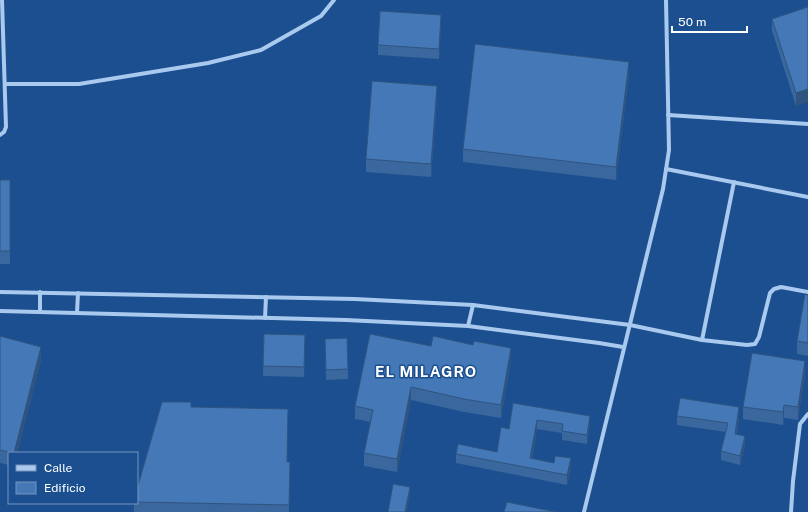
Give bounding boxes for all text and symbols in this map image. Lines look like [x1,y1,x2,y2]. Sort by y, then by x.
scale bar [672,8,747,34]
text: 50 m [678,15,706,29]
district label: EL MILAGRO [375,363,477,380]
legend [8,452,138,504]
text: Calle [44,461,73,475]
text: Edificio [44,481,86,495]

